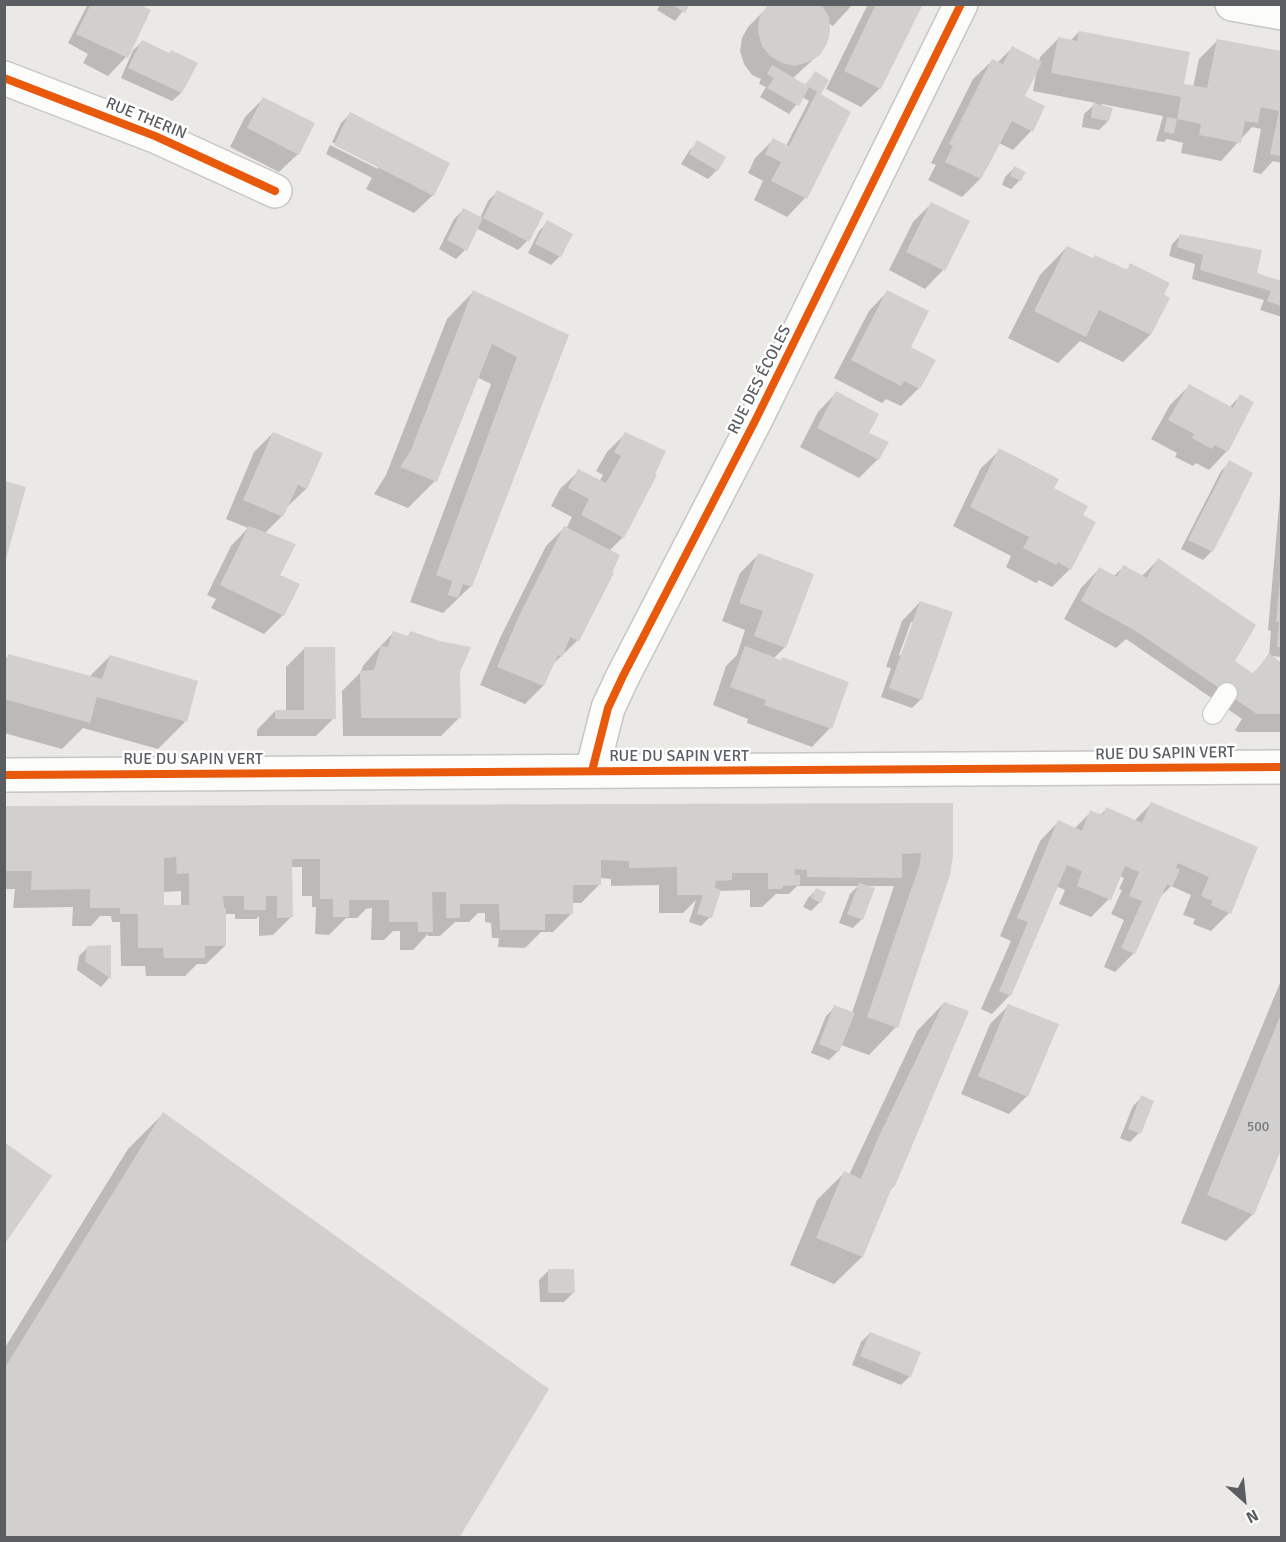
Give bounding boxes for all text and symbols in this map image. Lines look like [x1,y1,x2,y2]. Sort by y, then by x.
street label: RUE THERIN [103,94,189,144]
street label: RUE DES ÉCOLES [724,322,796,438]
street label: RUE DU SAPIN VERT [1095,743,1235,765]
street label: RUE DU SAPIN VERT [609,747,749,767]
street label: RUE DU SAPIN VERT [123,750,263,770]
house number: 500 [1247,1119,1269,1135]
north arrow [1214,1470,1274,1530]
text: N [1243,1505,1262,1527]

